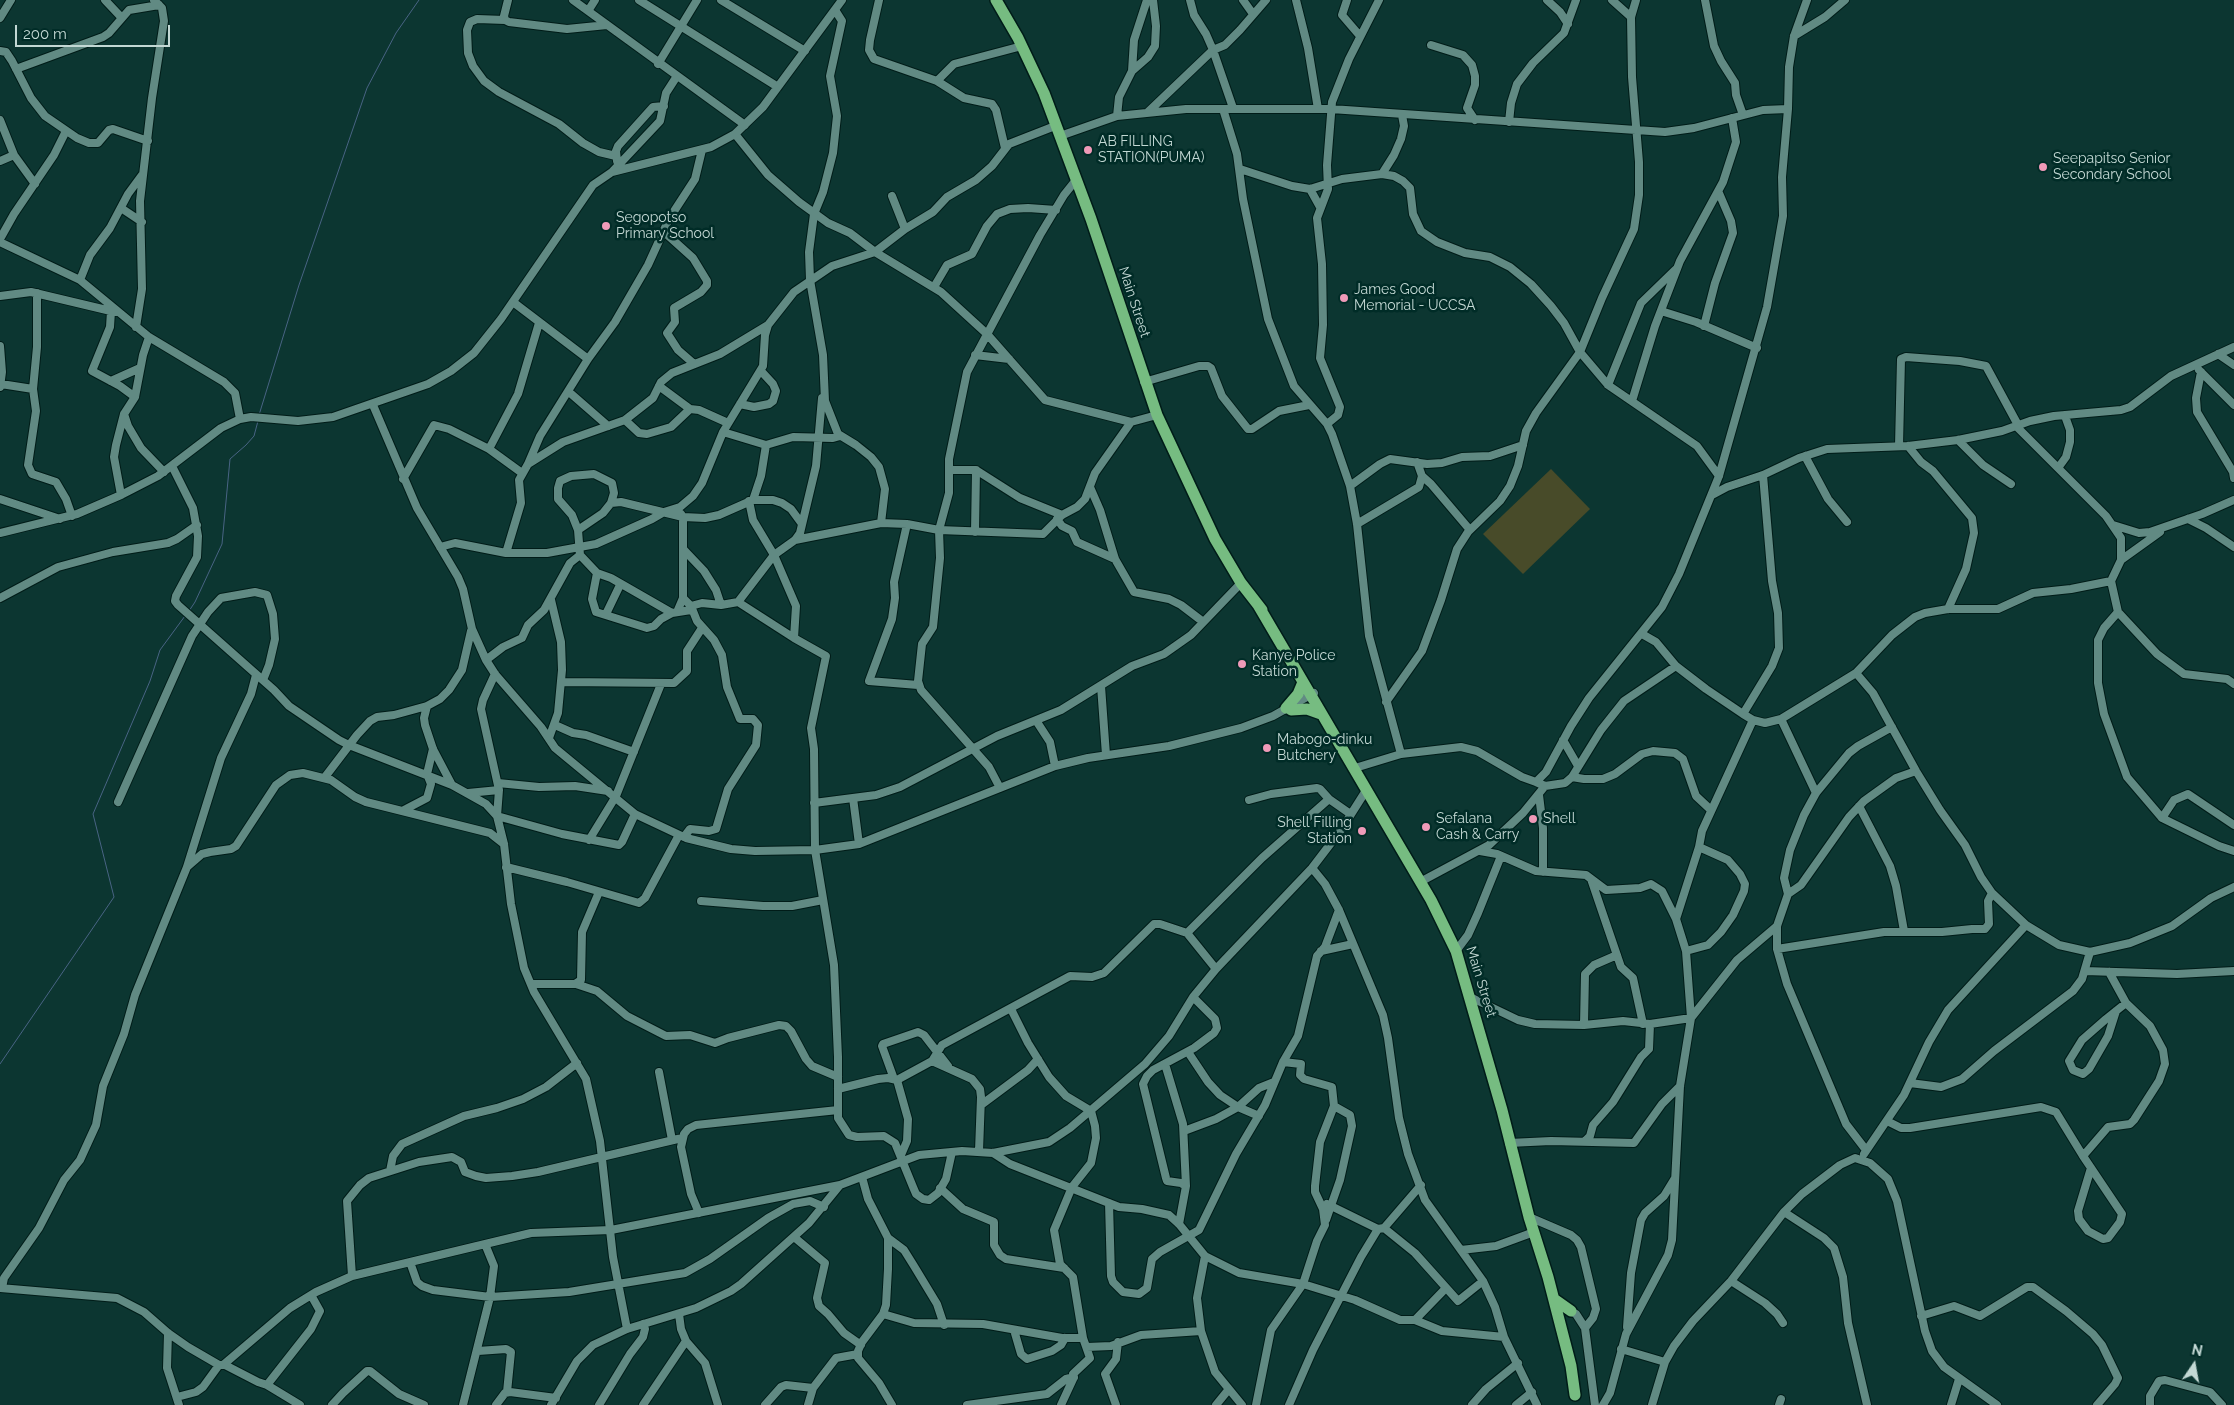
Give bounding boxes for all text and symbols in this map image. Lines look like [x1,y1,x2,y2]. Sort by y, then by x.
scale bar [18,15,172,47]
text: 200 m [23,25,67,43]
place label: AB FILLING STATION(PUMA) [1098,134,1204,166]
marker: AB FILLING STATION(PUMA) [1082,144,1094,156]
place label: Seepapitso Senior Secondary School [2053,151,2171,184]
marker: Seepapitso Senior Secondary School [2037,161,2049,173]
place label: Segopotso Primary School [616,210,714,242]
marker: Segopotso Primary School [600,220,612,232]
street label: Main Street [1115,264,1153,340]
place label: James Good Memorial - UCCSA [1354,282,1475,314]
marker: James Good Memorial - UCCSA [1338,292,1350,304]
place label: Kanye Police Station [1252,648,1335,680]
marker: Kanye Police Station [1236,658,1248,670]
place label: Mabogo-dinku Butchery [1277,732,1372,764]
marker: Mabogo-dinku Butchery [1261,742,1273,754]
place label: Sefalana Cash & Carry [1436,811,1519,844]
place label: Shell [1543,811,1575,827]
marker: Shell [1527,813,1539,825]
place label: Shell Filling Station [1277,815,1352,848]
marker: Sefalana Cash & Carry [1420,821,1432,833]
marker: Shell Filling Station [1356,825,1368,837]
street label: Main Street [1462,944,1500,1020]
north arrow [2169,1340,2219,1390]
text: N [2190,1341,2204,1359]

